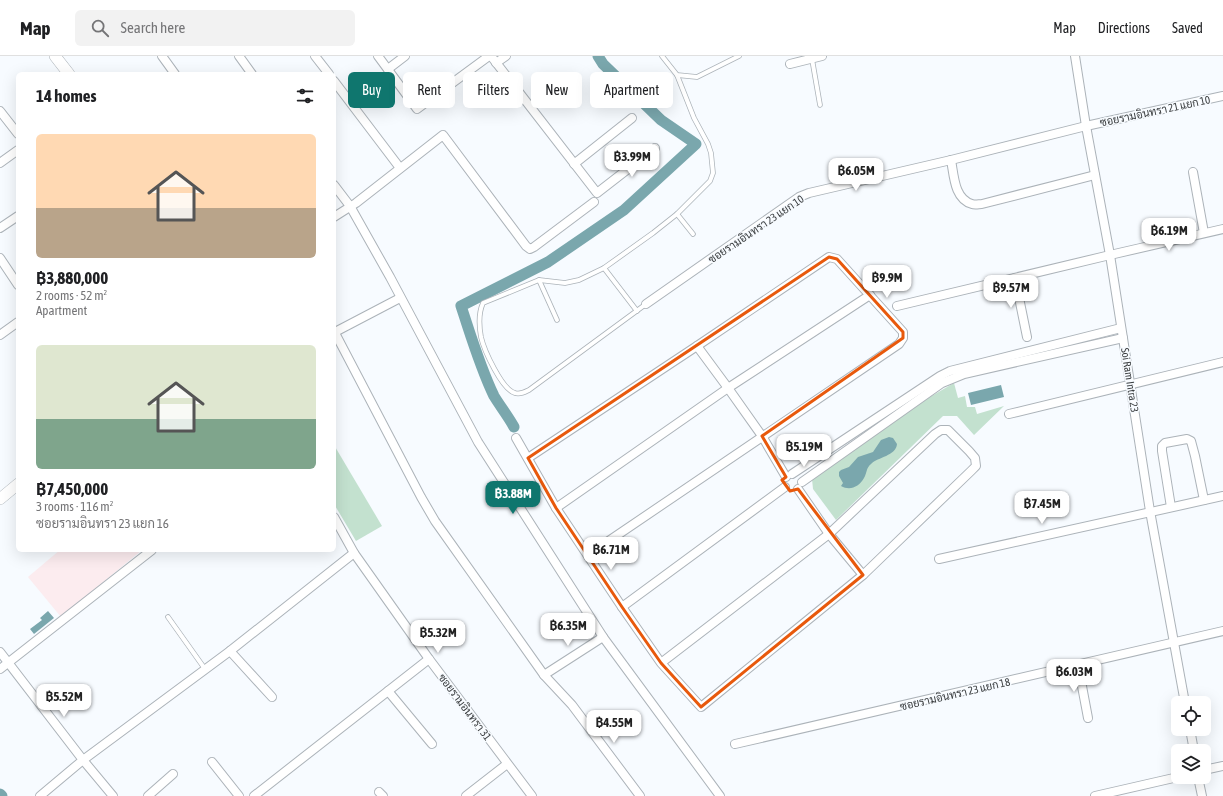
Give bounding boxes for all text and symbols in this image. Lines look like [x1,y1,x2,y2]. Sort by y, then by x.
search box [75,10,355,46]
text: Map [20,17,51,39]
icon: search [89,17,111,39]
text: Search here [121,19,185,36]
text: Map [1053,20,1076,36]
text: Directions [1098,20,1150,36]
text: Saved [1172,20,1203,36]
chip: Buy [348,72,395,108]
chip: Rent [403,72,455,108]
chip: Filters [463,72,523,108]
chip: New [531,72,582,108]
chip: Apartment [590,72,673,108]
icon: filters [294,85,316,107]
text: 14 homes [36,86,97,106]
street label: ซอยรามอินทรา 21 แยก 10 [1099,93,1211,129]
pin: ฿3.99M [599,144,665,178]
text: ฿3.99M [613,149,651,164]
pin: ฿6.05M [823,158,889,192]
icon: home [140,160,212,232]
text: ฿6.05M [837,163,875,178]
street label: ซอยรามอินทรา 23 แยก 10 [706,193,806,265]
pin: ฿6.19M [1136,218,1202,252]
text: ฿6.19M [1150,223,1188,238]
pin: ฿9.9M [859,265,915,299]
text: ฿3,880,000 [36,268,108,288]
text: ฿9.9M [871,270,903,285]
pin: ฿9.57M [978,275,1044,309]
text: ฿9.57M [992,280,1030,295]
text: 2 rooms · 52 m² [36,288,107,303]
text: Apartment [36,303,87,318]
street label: Soi Ram Intra 23 [1119,347,1141,413]
icon: home [140,371,212,443]
pin: ฿5.19M [771,434,837,468]
text: ฿5.19M [785,439,823,454]
text: ฿7,450,000 [36,479,108,499]
pin: ฿3.88M [480,481,546,515]
text: ฿3.88M [494,486,532,501]
pin: ฿7.45M [1009,491,1075,525]
text: ฿7.45M [1023,496,1061,511]
text: 3 rooms · 116 m² [36,499,113,514]
text: ซอยรามอินทรา 23 แยก 16 [36,516,169,531]
pin: ฿6.71M [578,537,644,571]
text: ฿6.71M [592,542,630,557]
pin: ฿6.35M [535,613,601,647]
text: ฿6.35M [549,618,587,633]
pin: ฿5.32M [405,620,471,654]
text: ฿5.32M [419,625,457,640]
pin: ฿6.03M [1041,659,1107,693]
text: ฿6.03M [1055,664,1093,679]
street label: ซอยรามอินทรา 31 [436,671,494,743]
street label: ซอยรามอินทรา 23 แยก 18 [899,676,1011,712]
pin: ฿5.52M [31,684,97,718]
text: ฿5.52M [45,689,83,704]
map controls [1171,696,1211,784]
button: locate [1171,696,1211,736]
pin: ฿4.55M [581,710,647,744]
text: ฿4.55M [595,715,633,730]
button: layers [1171,744,1211,784]

